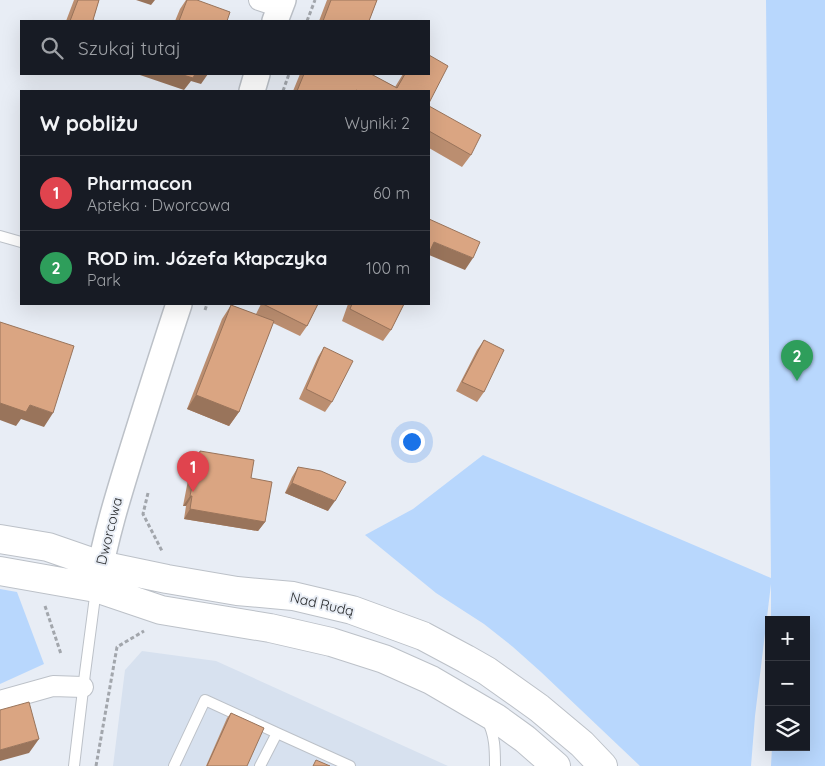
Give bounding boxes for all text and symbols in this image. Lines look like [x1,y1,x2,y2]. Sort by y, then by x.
search box [20,20,430,75]
icon: search [38,34,66,62]
text: Szukaj tutaj [78,36,181,60]
text: W pobliżu [40,110,138,136]
text: Wyniki: 2 [345,113,410,133]
text: Pharmacon [87,171,192,195]
text: 1 [53,183,59,203]
text: 60 m [373,183,410,203]
text: Apteka · Dworcowa [87,195,230,215]
text: ROD im. Józefa Kłapczyka [87,246,328,270]
text: 2 [51,258,61,278]
text: 100 m [366,258,410,278]
text: Park [87,270,121,290]
pin: 2 [781,340,813,381]
your location [399,429,425,455]
pin: 1 [177,451,209,492]
street label: Dworcowa [92,495,126,567]
street label: Nad Rudą [288,588,356,620]
map controls [765,616,810,751]
button: + [765,616,810,661]
button: − [765,661,810,706]
button: layers [765,706,810,751]

